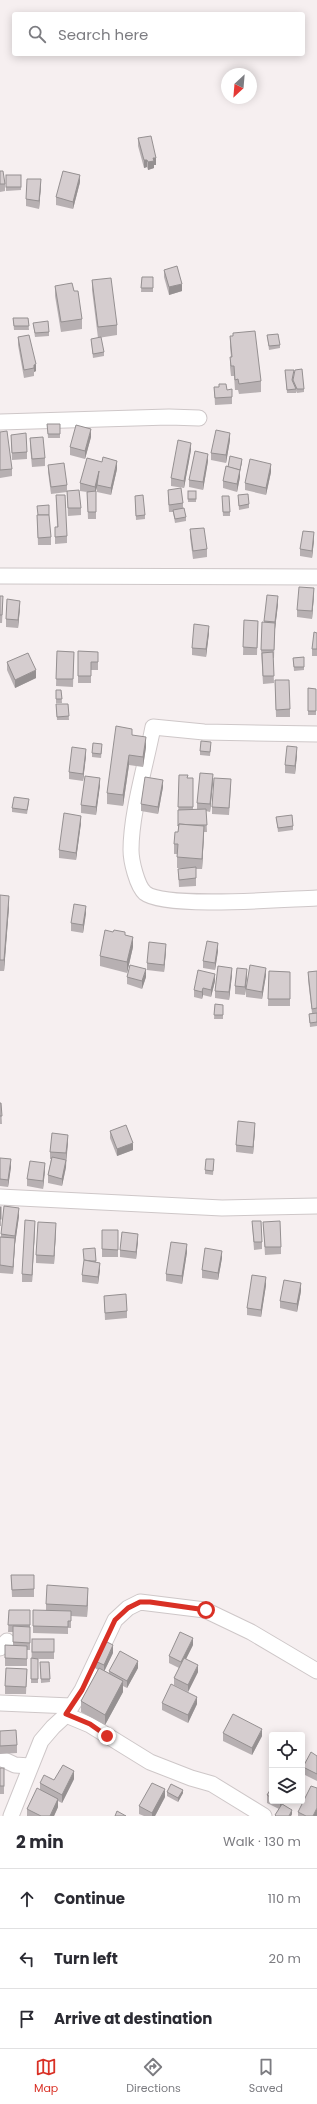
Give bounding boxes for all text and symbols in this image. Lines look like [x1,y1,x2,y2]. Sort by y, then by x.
search box [12,12,305,56]
icon: search [26,23,48,45]
text: Search here [58,24,148,45]
north arrow [221,68,257,104]
route start [197,1601,215,1619]
route end [98,1727,116,1745]
map controls [269,1732,305,1804]
button: locate [269,1732,305,1768]
button: layers [269,1768,305,1804]
text: 2 min [16,1830,64,1854]
text: Walk · 130 m [223,1832,301,1851]
icon: ahead [16,1888,38,1910]
text: Continue [54,1888,125,1909]
text: 110 m [268,1889,301,1908]
icon: left [16,1948,38,1970]
text: Turn left [54,1948,118,1969]
text: 20 m [268,1949,301,1968]
icon: arrive [16,2008,38,2030]
text: Arrive at destination [54,2008,212,2029]
tab: Map [34,2056,58,2097]
tab: Directions [126,2056,181,2097]
tab: Saved [249,2056,283,2097]

